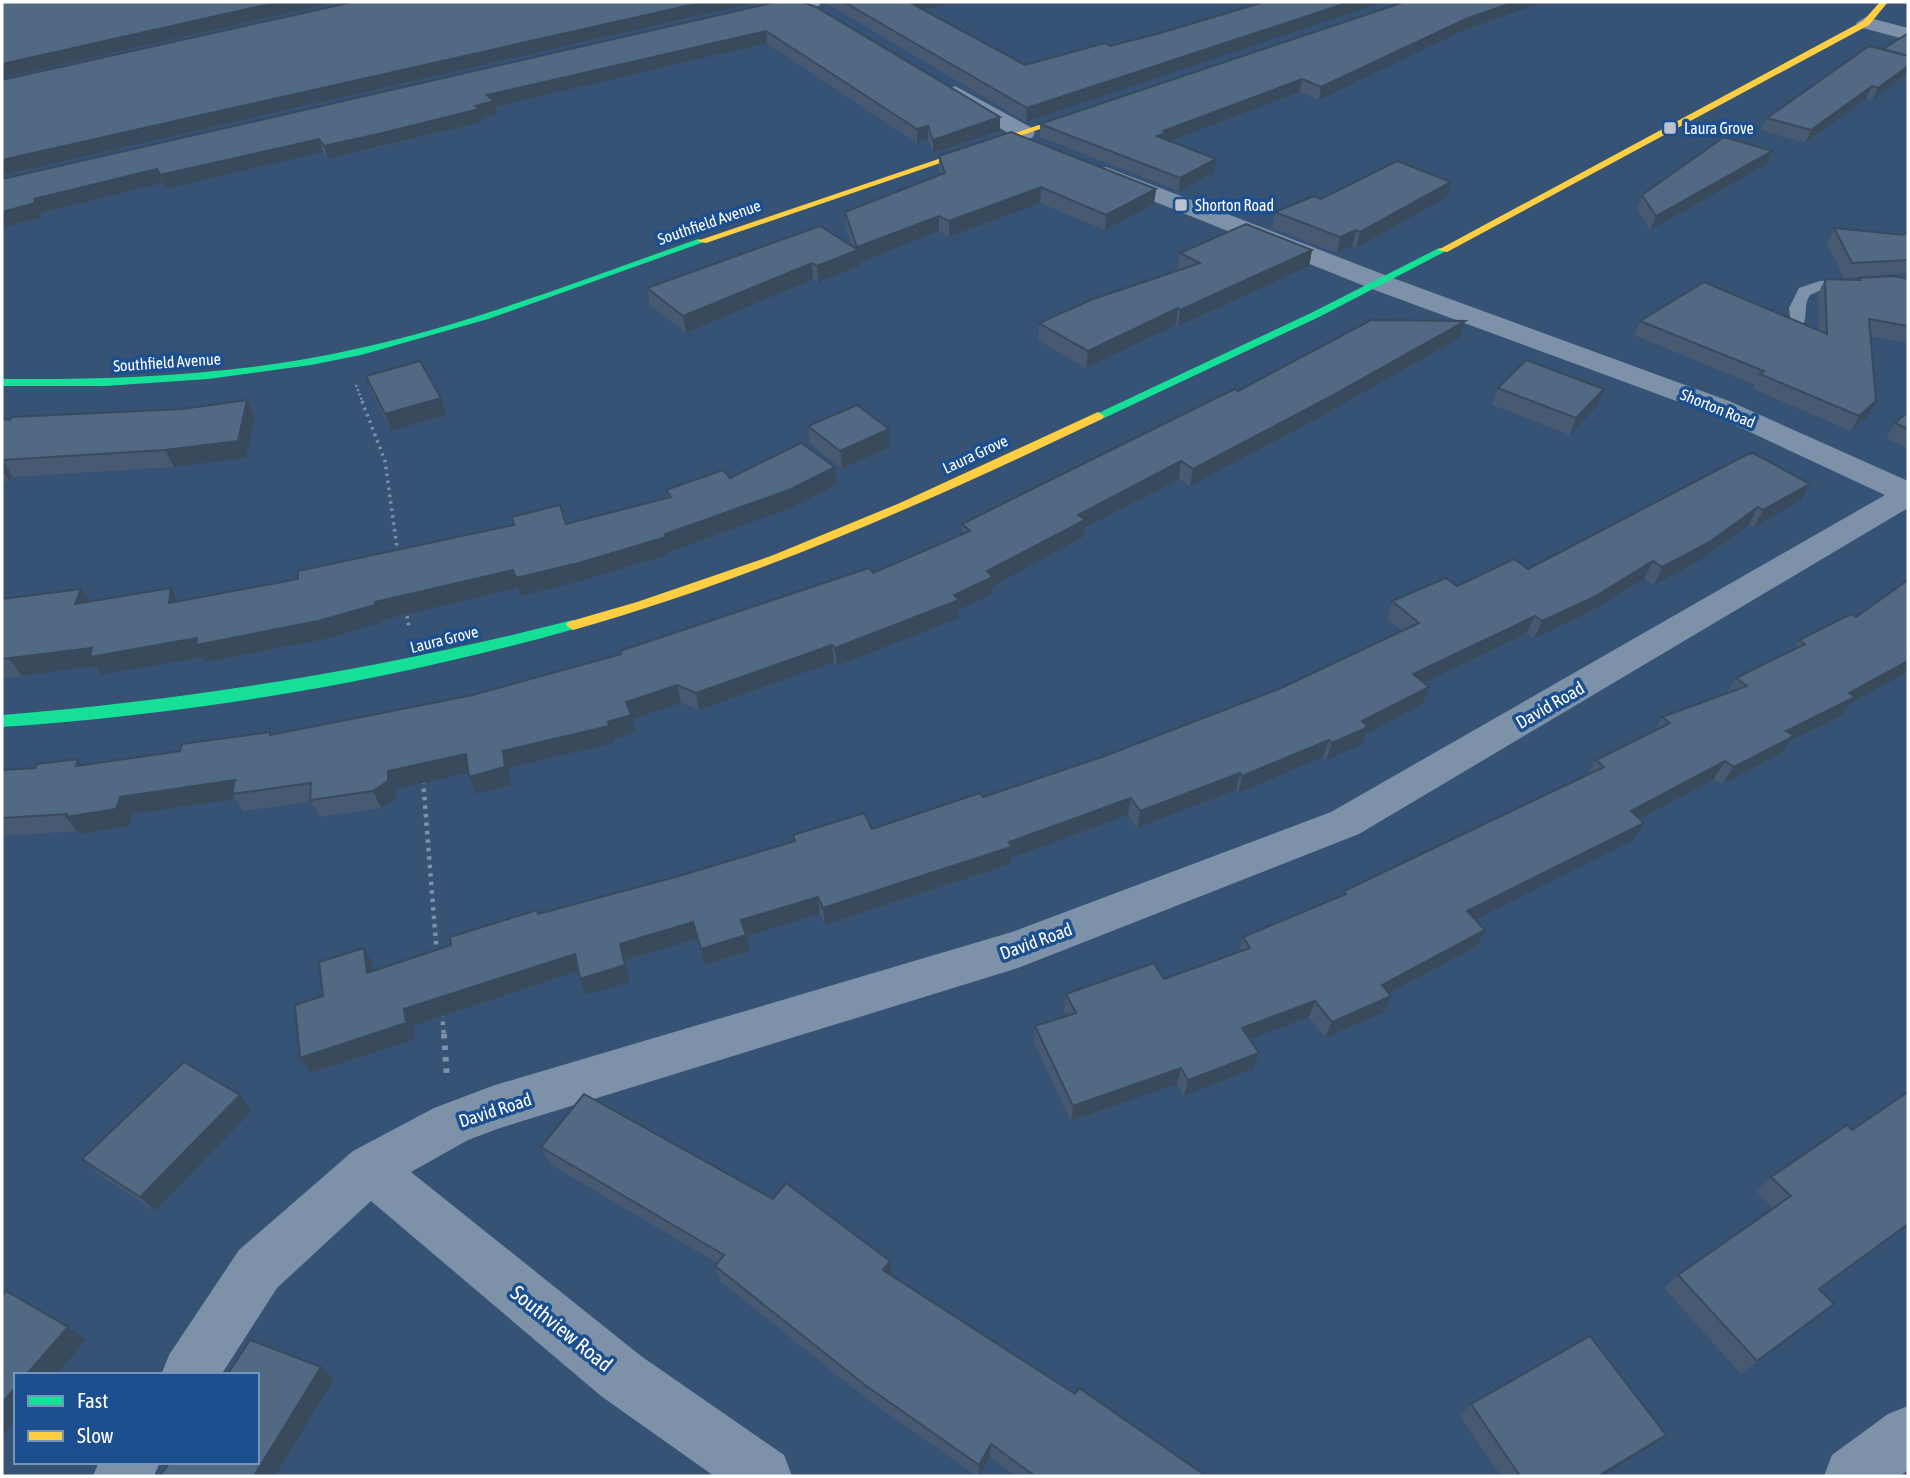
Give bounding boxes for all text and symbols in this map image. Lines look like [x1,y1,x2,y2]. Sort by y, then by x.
place label: Laura Grove [1684,119,1754,137]
marker: Laura Grove [1662,120,1678,136]
street label: Southfield Avenue [655,196,763,248]
place label: Shorton Road [1195,196,1274,214]
marker: Shorton Road [1173,197,1189,213]
street label: Southfield Avenue [113,349,221,375]
street label: Shorton Road [1678,385,1758,431]
street label: Laura Grove [940,431,1010,477]
street label: Laura Grove [408,622,480,656]
street label: David Road [1512,677,1588,733]
street label: David Road [997,918,1075,964]
street label: David Road [456,1088,534,1132]
street label: Southview Road [507,1280,617,1376]
legend [14,1373,259,1464]
text: Fast [77,1388,108,1412]
text: Slow [77,1423,114,1447]

